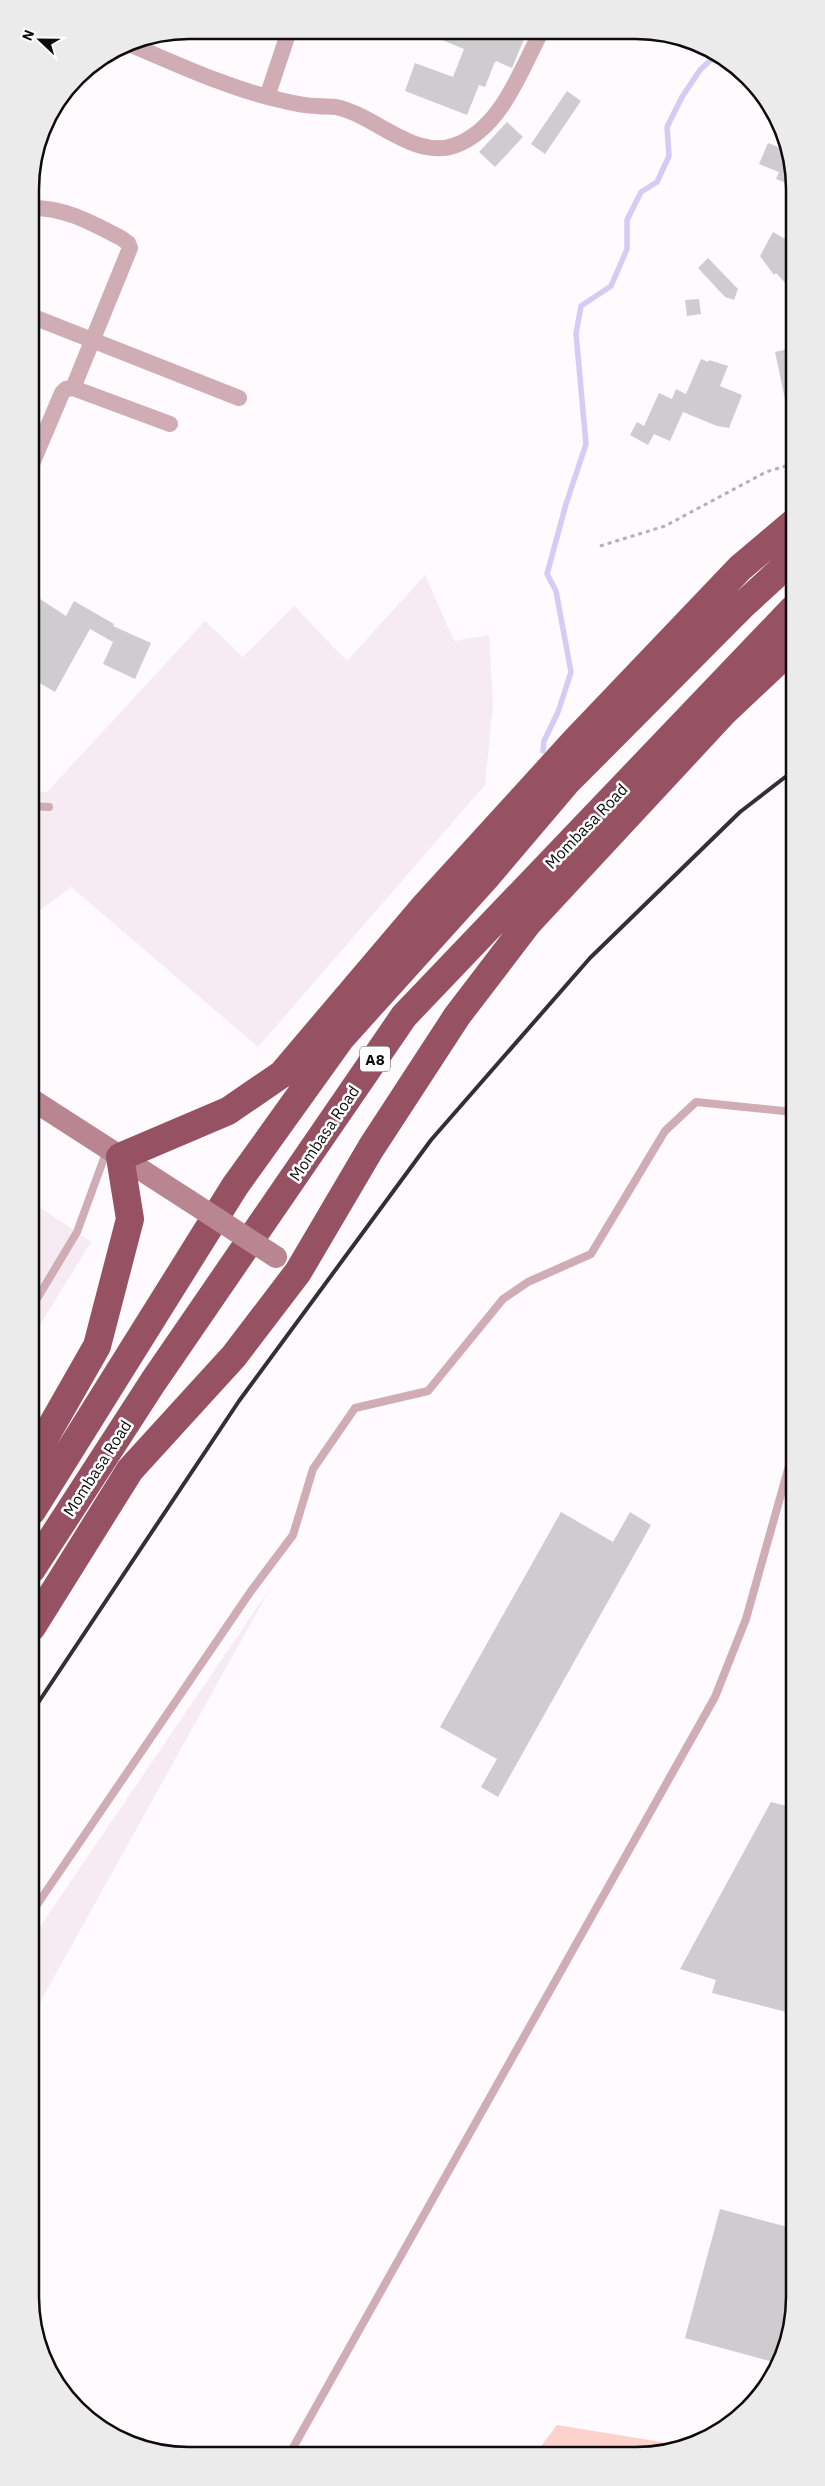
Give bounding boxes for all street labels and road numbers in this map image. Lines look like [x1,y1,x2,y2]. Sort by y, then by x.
street label: Mombasa Road [540,779,632,873]
road number: A8 [360,1046,390,1072]
street label: Mombasa Road [285,1082,363,1184]
street label: Mombasa Road [58,1416,136,1520]

